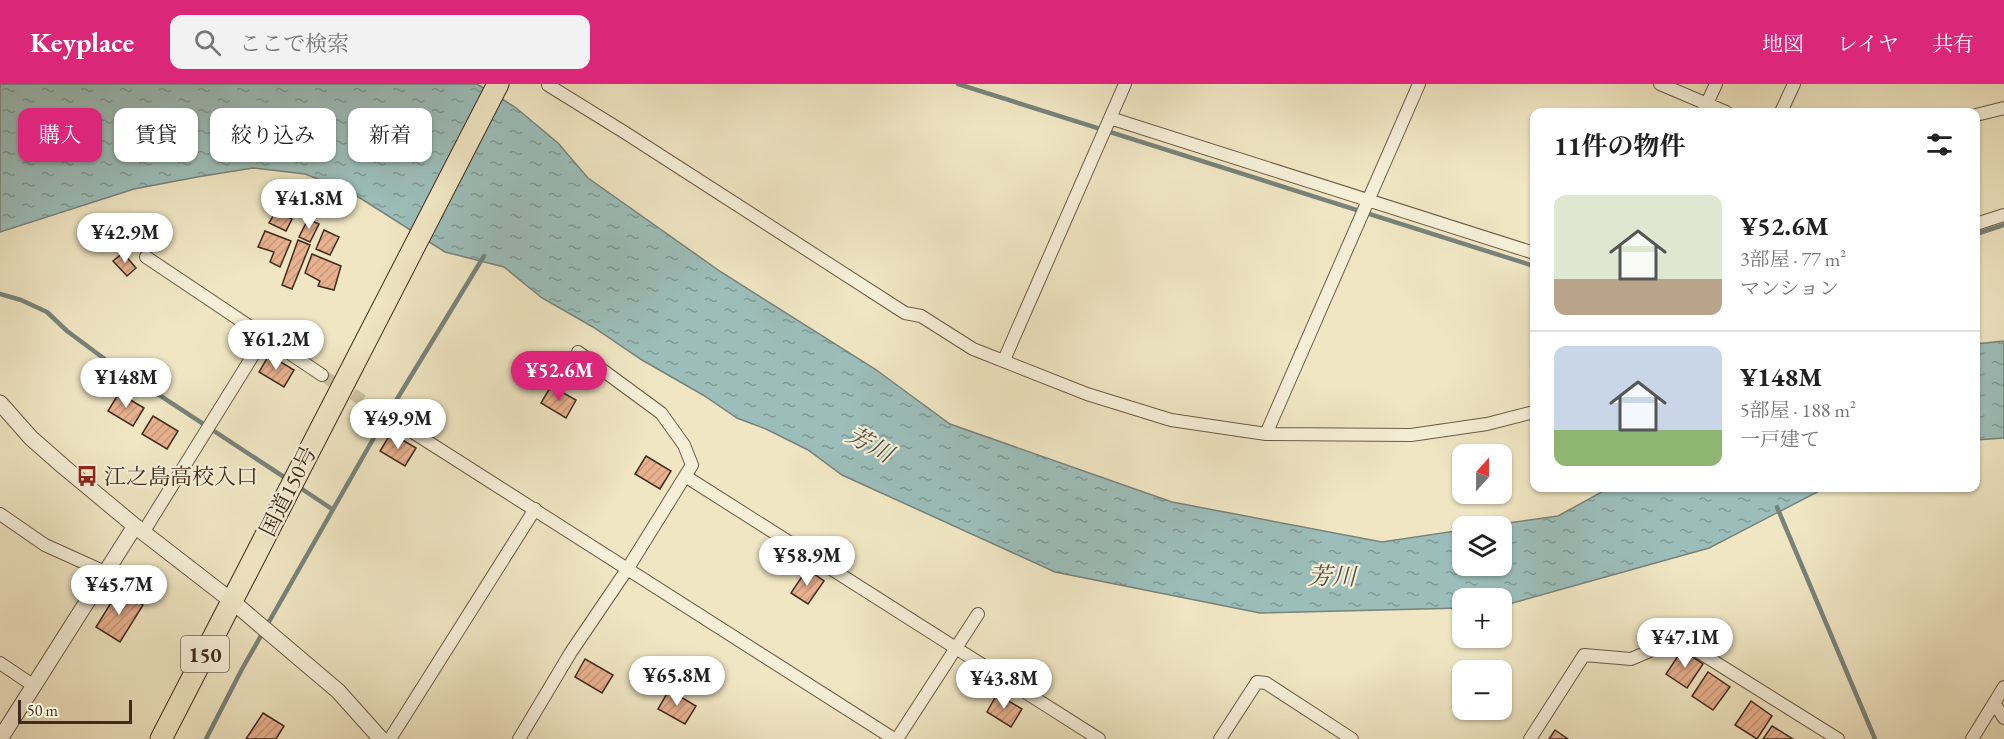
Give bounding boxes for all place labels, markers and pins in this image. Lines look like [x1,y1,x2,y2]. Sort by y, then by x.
pin: ¥41.8M [260,179,358,230]
pin: ¥42.9M [76,213,174,264]
pin: ¥61.2M [227,320,325,371]
pin: ¥52.6M [510,351,608,402]
pin: ¥148M [84,358,168,409]
pin: ¥49.9M [349,399,447,450]
place label: 江之島高校入口 [104,462,258,491]
bus stop icon: 江之島高校入口 [75,464,99,488]
pin: ¥58.9M [758,536,856,587]
pin: ¥45.7M [70,565,168,616]
pin: ¥47.1M [1636,618,1734,669]
pin: ¥65.8M [628,656,726,707]
pin: ¥43.8M [955,659,1053,710]

